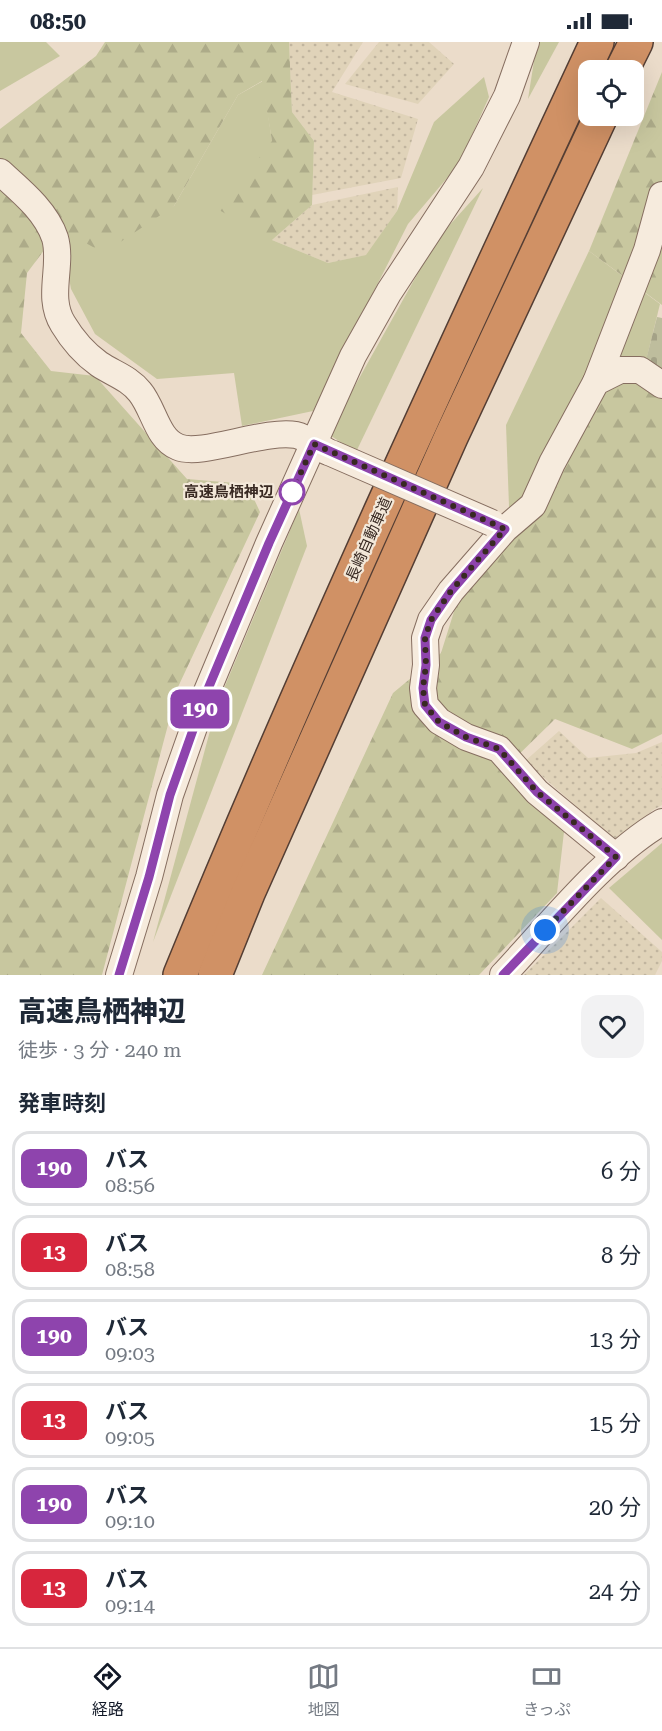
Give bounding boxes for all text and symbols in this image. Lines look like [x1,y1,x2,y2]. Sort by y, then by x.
text: 08:50 [30,9,86,34]
map controls [578,60,644,126]
button: locate [578,60,644,126]
marker: 高速鳥栖神辺 [279,479,305,505]
place label: 高速鳥栖神辺 [184,483,274,501]
street label: 長崎自動車道 [342,494,396,584]
line badge: 190 [166,690,234,728]
text: 190 [182,697,218,721]
your location [530,915,560,945]
text: 高速鳥栖神辺 [18,995,186,1028]
button: heart [581,995,644,1058]
text: 徒歩 · 3 分 · 240 m [18,1038,182,1062]
text: 発車時刻 [18,1091,106,1116]
text: バス [105,1147,149,1172]
text: 190 [36,1156,72,1180]
text: 6 分 [601,1159,641,1184]
text: 08:56 [105,1173,155,1197]
text: バス [105,1231,149,1256]
text: 13 [42,1240,66,1264]
text: 8 分 [601,1243,641,1268]
text: 08:58 [105,1257,155,1281]
text: バス [105,1315,149,1340]
text: 190 [36,1324,72,1348]
text: 13 分 [589,1327,641,1352]
text: 09:03 [105,1341,155,1365]
text: バス [105,1399,149,1424]
text: 13 [42,1408,66,1432]
text: 15 分 [589,1411,641,1436]
text: 09:05 [105,1425,155,1449]
text: バス [105,1483,149,1508]
text: 190 [36,1492,72,1516]
text: 20 分 [589,1495,641,1520]
text: 09:10 [105,1509,155,1533]
text: バス [105,1567,149,1592]
text: 13 [42,1576,66,1600]
text: 24 分 [589,1579,641,1604]
text: 09:14 [105,1593,155,1617]
tab: 経路 [91,1660,124,1720]
tab: 地図 [307,1660,340,1720]
tab: きっぷ [523,1660,571,1720]

